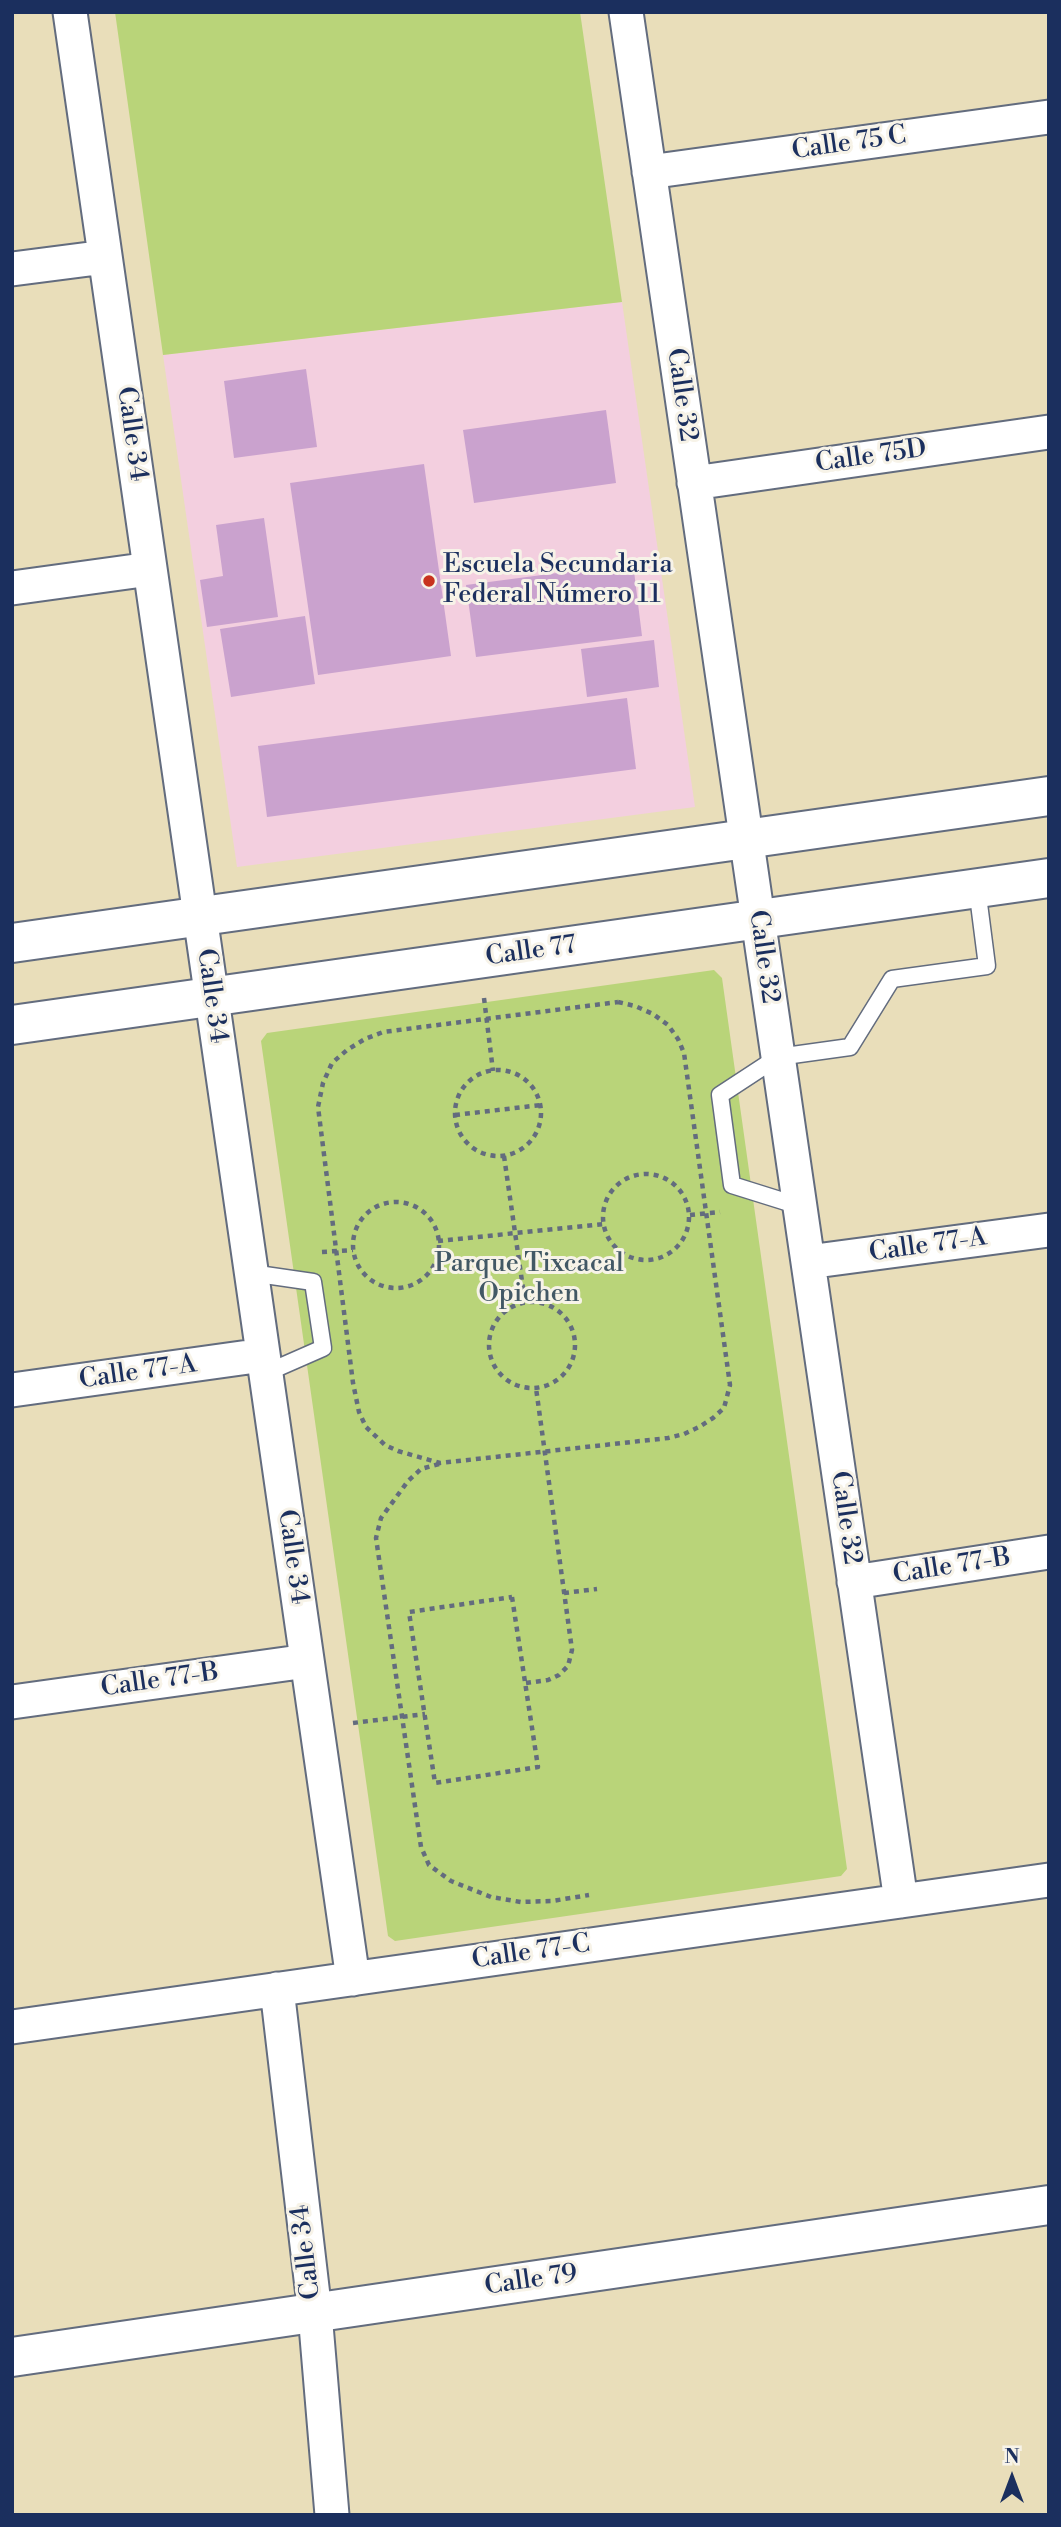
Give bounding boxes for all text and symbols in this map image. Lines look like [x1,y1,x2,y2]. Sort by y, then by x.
street label: Calle 75 C [790,121,908,167]
street label: Calle 32 [659,346,703,444]
street label: Calle 34 [109,385,153,483]
street label: Calle 75D [813,434,929,480]
place label: Escuela Secundaria Federal Número 11 [443,550,673,612]
marker: Escuela Secundaria Federal Número 11 [421,573,437,589]
street label: Calle 32 [741,908,785,1006]
street label: Calle 77 [484,930,578,974]
street label: Calle 34 [189,947,233,1045]
street label: Calle 77-A [867,1222,989,1270]
park label: Parque Tixcacal Opichen [434,1249,624,1310]
street label: Calle 77-A [77,1349,199,1397]
street label: Calle 32 [823,1469,867,1567]
street label: Calle 34 [270,1508,314,1606]
street label: Calle 77-B [891,1542,1013,1592]
street label: Calle 77-B [99,1657,221,1705]
street label: Calle 77-C [470,1929,592,1977]
street label: Calle 34 [286,2203,328,2301]
street label: Calle 79 [483,2259,579,2303]
north arrow [977,2443,1047,2513]
text: N [1004,2445,1020,2469]

